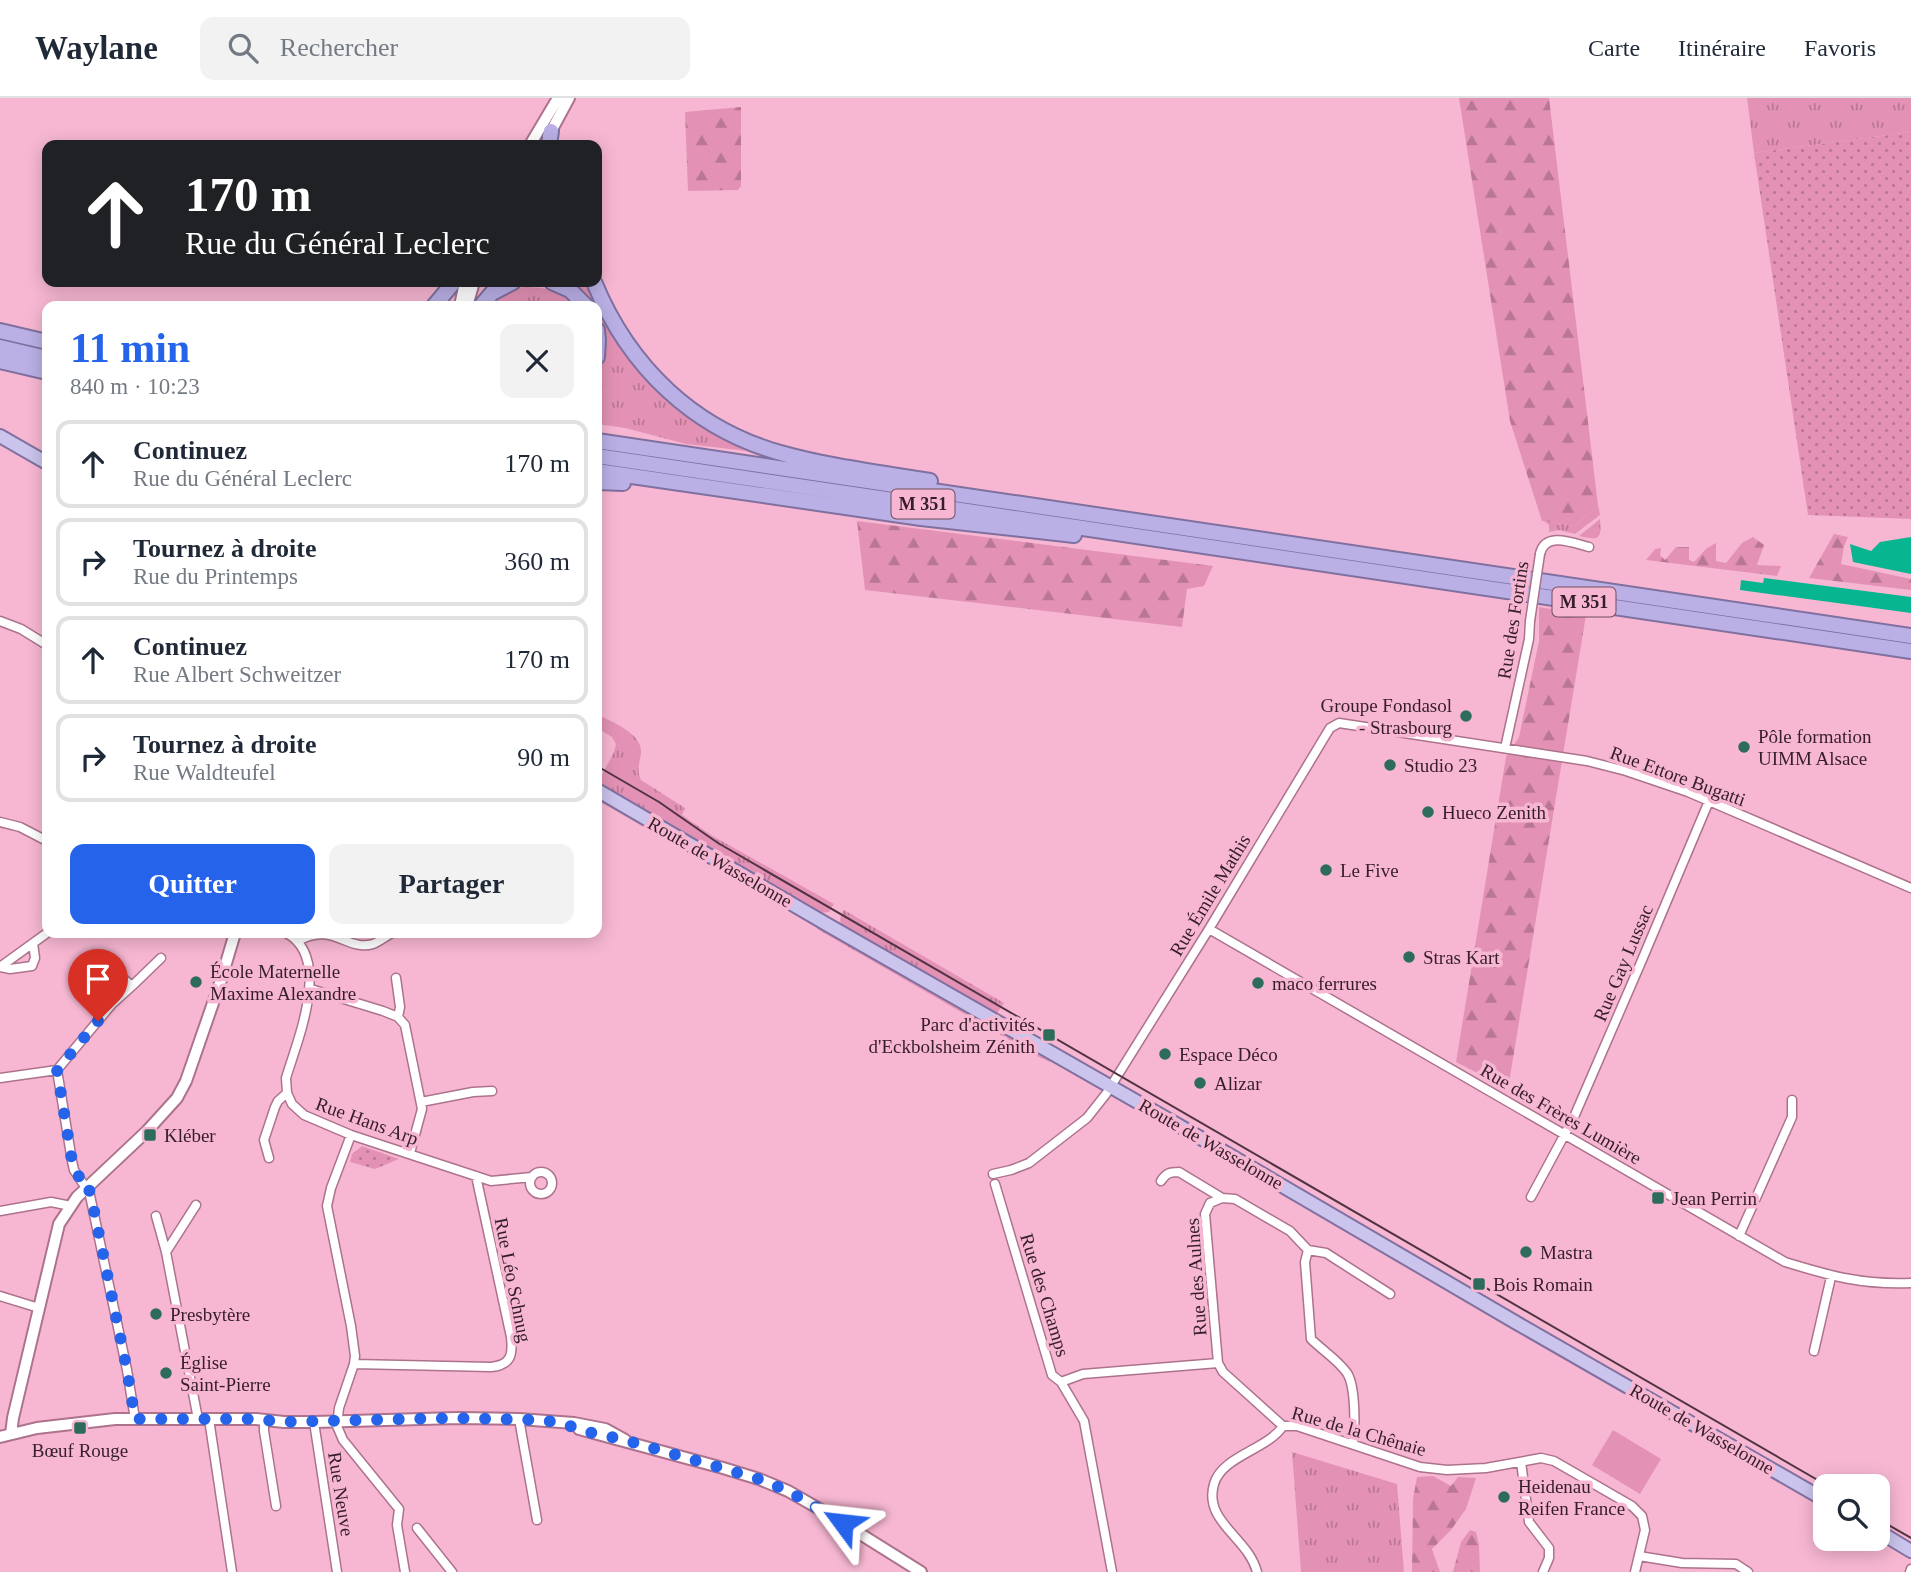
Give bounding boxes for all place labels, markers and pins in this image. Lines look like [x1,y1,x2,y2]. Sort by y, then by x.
place label: Groupe Fondasol - Strasbourg [1321,695,1452,738]
marker: Groupe Fondasol - Strasbourg [1458,708,1474,724]
place label: Pôle formation UIMM Alsace [1758,726,1872,769]
marker: Pôle formation UIMM Alsace [1736,739,1752,755]
place label: Studio 23 [1404,755,1477,776]
marker: Studio 23 [1382,757,1398,773]
place label: Hueco Zenith [1442,802,1546,823]
marker: Hueco Zenith [1420,804,1436,820]
place label: Le Five [1340,860,1399,881]
marker: Le Five [1318,862,1334,878]
place label: Stras Kart [1423,947,1500,968]
pin [68,949,128,1021]
marker: Stras Kart [1401,949,1417,965]
place label: École Maternelle Maxime Alexandre [210,961,356,1004]
place label: maco ferrures [1272,973,1377,994]
marker: École Maternelle Maxime Alexandre [188,974,204,990]
marker: maco ferrures [1250,975,1266,991]
place label: Parc d'activités d'Eckbolsheim Zénith [869,1014,1035,1057]
marker: Parc d'activités d'Eckbolsheim Zénith [1041,1027,1057,1043]
place label: Espace Déco [1179,1044,1278,1065]
marker: Espace Déco [1157,1046,1173,1062]
place label: Alizar [1214,1073,1262,1094]
marker: Alizar [1192,1075,1208,1091]
place label: Kléber [164,1125,216,1146]
marker: Kléber [142,1127,158,1143]
place label: Jean Perrin [1672,1188,1757,1209]
marker: Jean Perrin [1650,1190,1666,1206]
place label: Mastra [1540,1242,1593,1263]
marker: Mastra [1518,1244,1534,1260]
place label: Bois Romain [1493,1274,1593,1295]
marker: Bois Romain [1471,1276,1487,1292]
place label: Presbytère [170,1304,250,1325]
marker: Presbytère [148,1306,164,1322]
place label: Église Saint-Pierre [180,1352,271,1395]
marker: Église Saint-Pierre [158,1365,174,1381]
marker: Bœuf Rouge [72,1420,88,1436]
place label: Bœuf Rouge [32,1440,128,1461]
place label: Heidenau Reifen France [1518,1476,1625,1519]
marker: Heidenau Reifen France [1496,1489,1512,1505]

